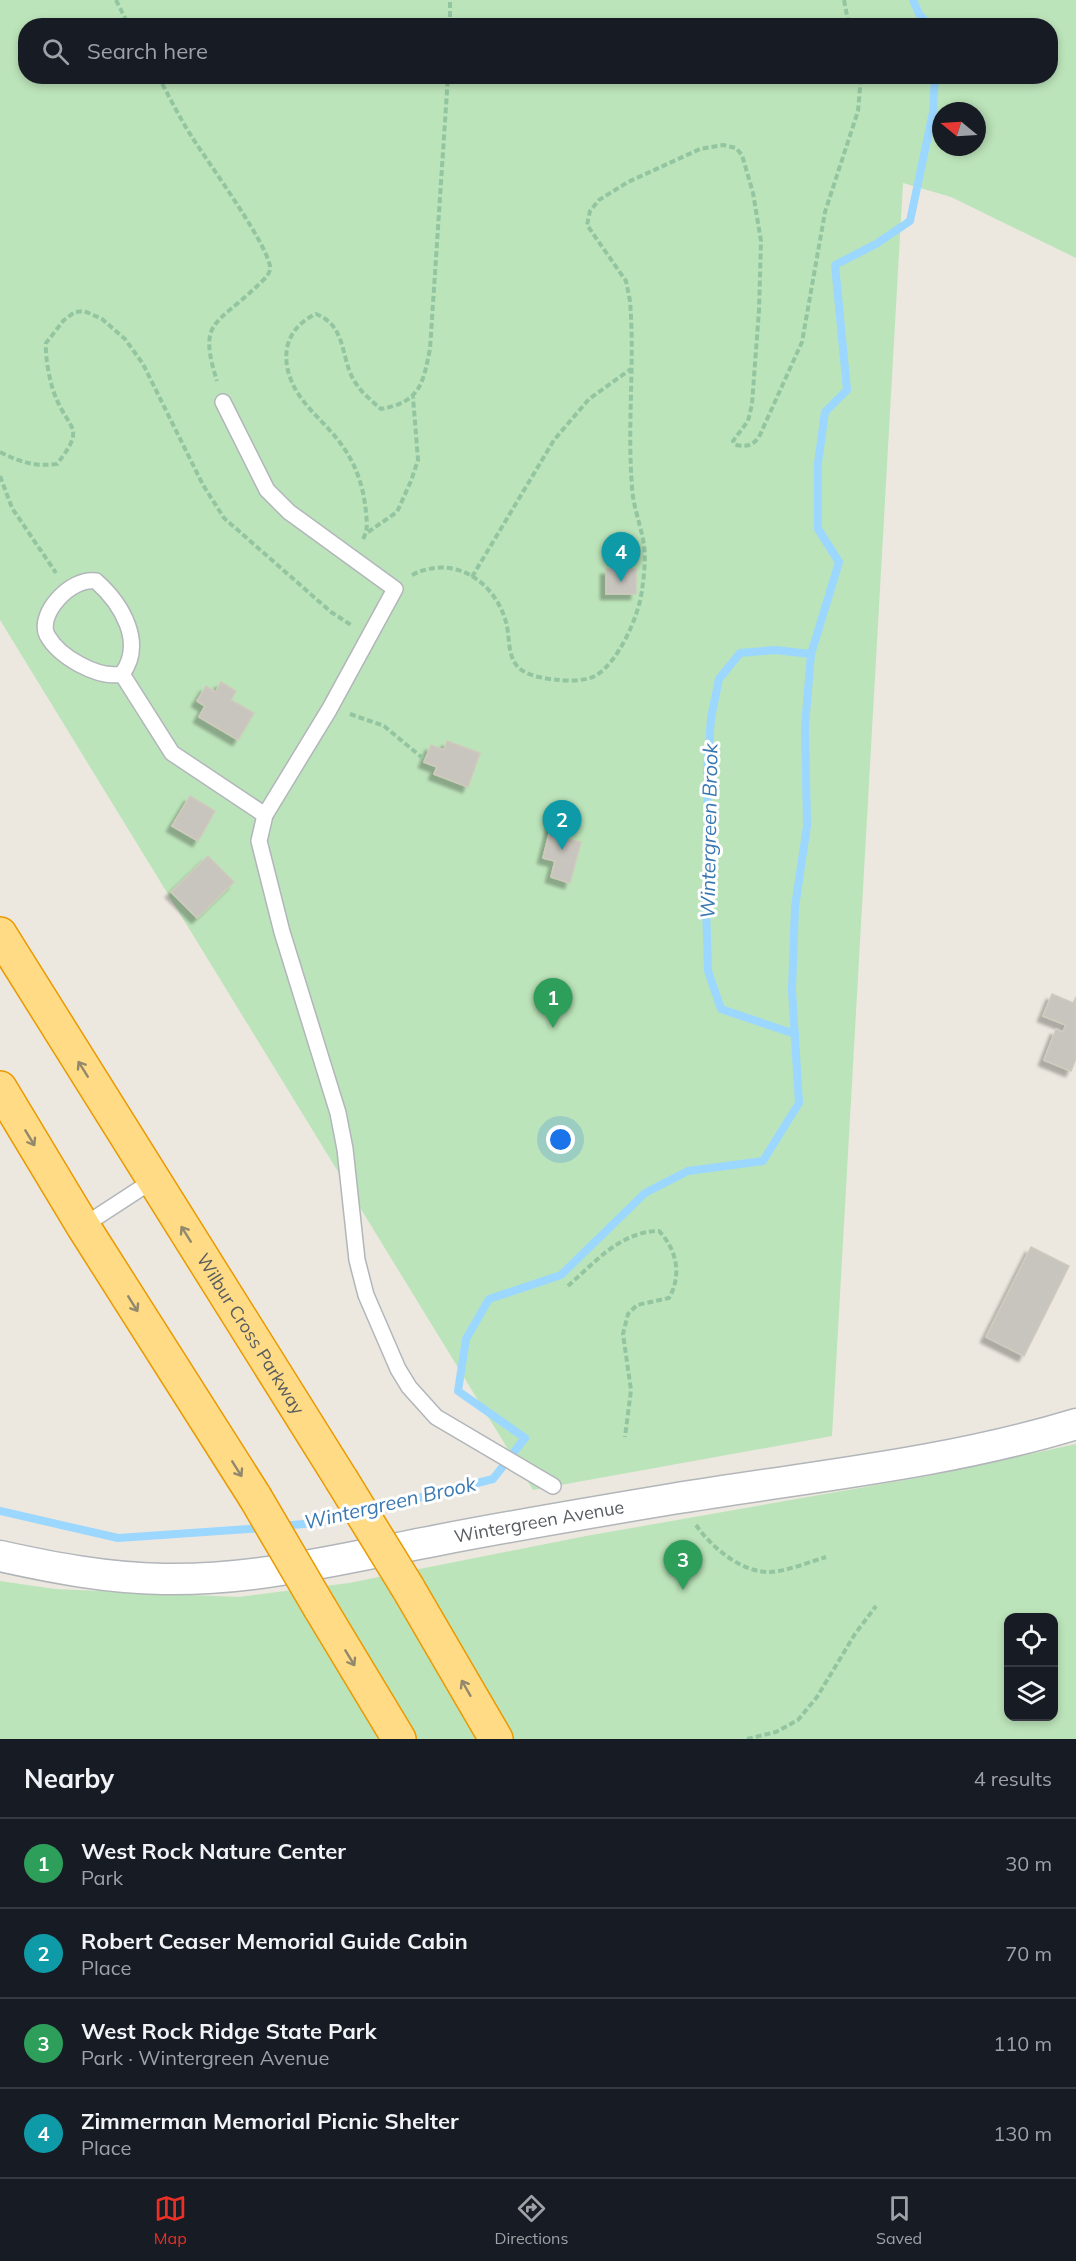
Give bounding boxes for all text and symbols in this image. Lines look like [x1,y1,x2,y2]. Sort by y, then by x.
search box [18,18,1058,84]
icon: search [39,35,72,68]
text: Search here [87,37,208,65]
north arrow [932,102,986,156]
pin: 4 [602,532,640,582]
water label: Wintergreen Brook [694,742,723,919]
pin: 2 [542,800,582,850]
pin: 1 [534,978,572,1028]
one-way arrow [77,1061,89,1078]
your location [546,1125,575,1154]
one-way arrow [25,1129,37,1146]
one-way arrow [180,1226,192,1243]
street label: Wilbur Cross Parkway [192,1249,310,1419]
one-way arrow [127,1295,139,1312]
one-way arrow [231,1460,243,1477]
water label: Wintergreen Brook [302,1470,479,1534]
street label: Wintergreen Avenue [452,1495,626,1548]
pin: 3 [664,1540,702,1590]
map controls [1004,1613,1058,1721]
button: locate [1004,1613,1058,1667]
one-way arrow [345,1649,357,1666]
button: layers [1004,1667,1058,1721]
one-way arrow [460,1680,471,1698]
text: Nearby [24,1762,114,1795]
text: 4 results [974,1766,1052,1791]
text: West Rock Nature Center [81,1837,346,1865]
text: 1 [38,1851,50,1876]
text: 30 m [1005,1851,1052,1876]
text: Park [81,1865,123,1890]
text: Robert Ceaser Memorial Guide Cabin [81,1927,468,1955]
text: 2 [38,1941,50,1966]
text: 70 m [1005,1941,1052,1966]
text: Place [81,1955,131,1980]
text: West Rock Ridge State Park [81,2017,377,2045]
text: 3 [38,2031,50,2056]
text: 110 m [993,2031,1052,2056]
text: Park · Wintergreen Avenue [81,2045,329,2070]
text: Zimmerman Memorial Picnic Shelter [81,2107,459,2135]
text: 4 [38,2121,50,2146]
text: 130 m [993,2121,1052,2146]
text: Place [81,2135,131,2160]
tab: Map [154,2192,187,2248]
tab: Directions [494,2192,568,2248]
tab: Saved [876,2192,922,2248]

